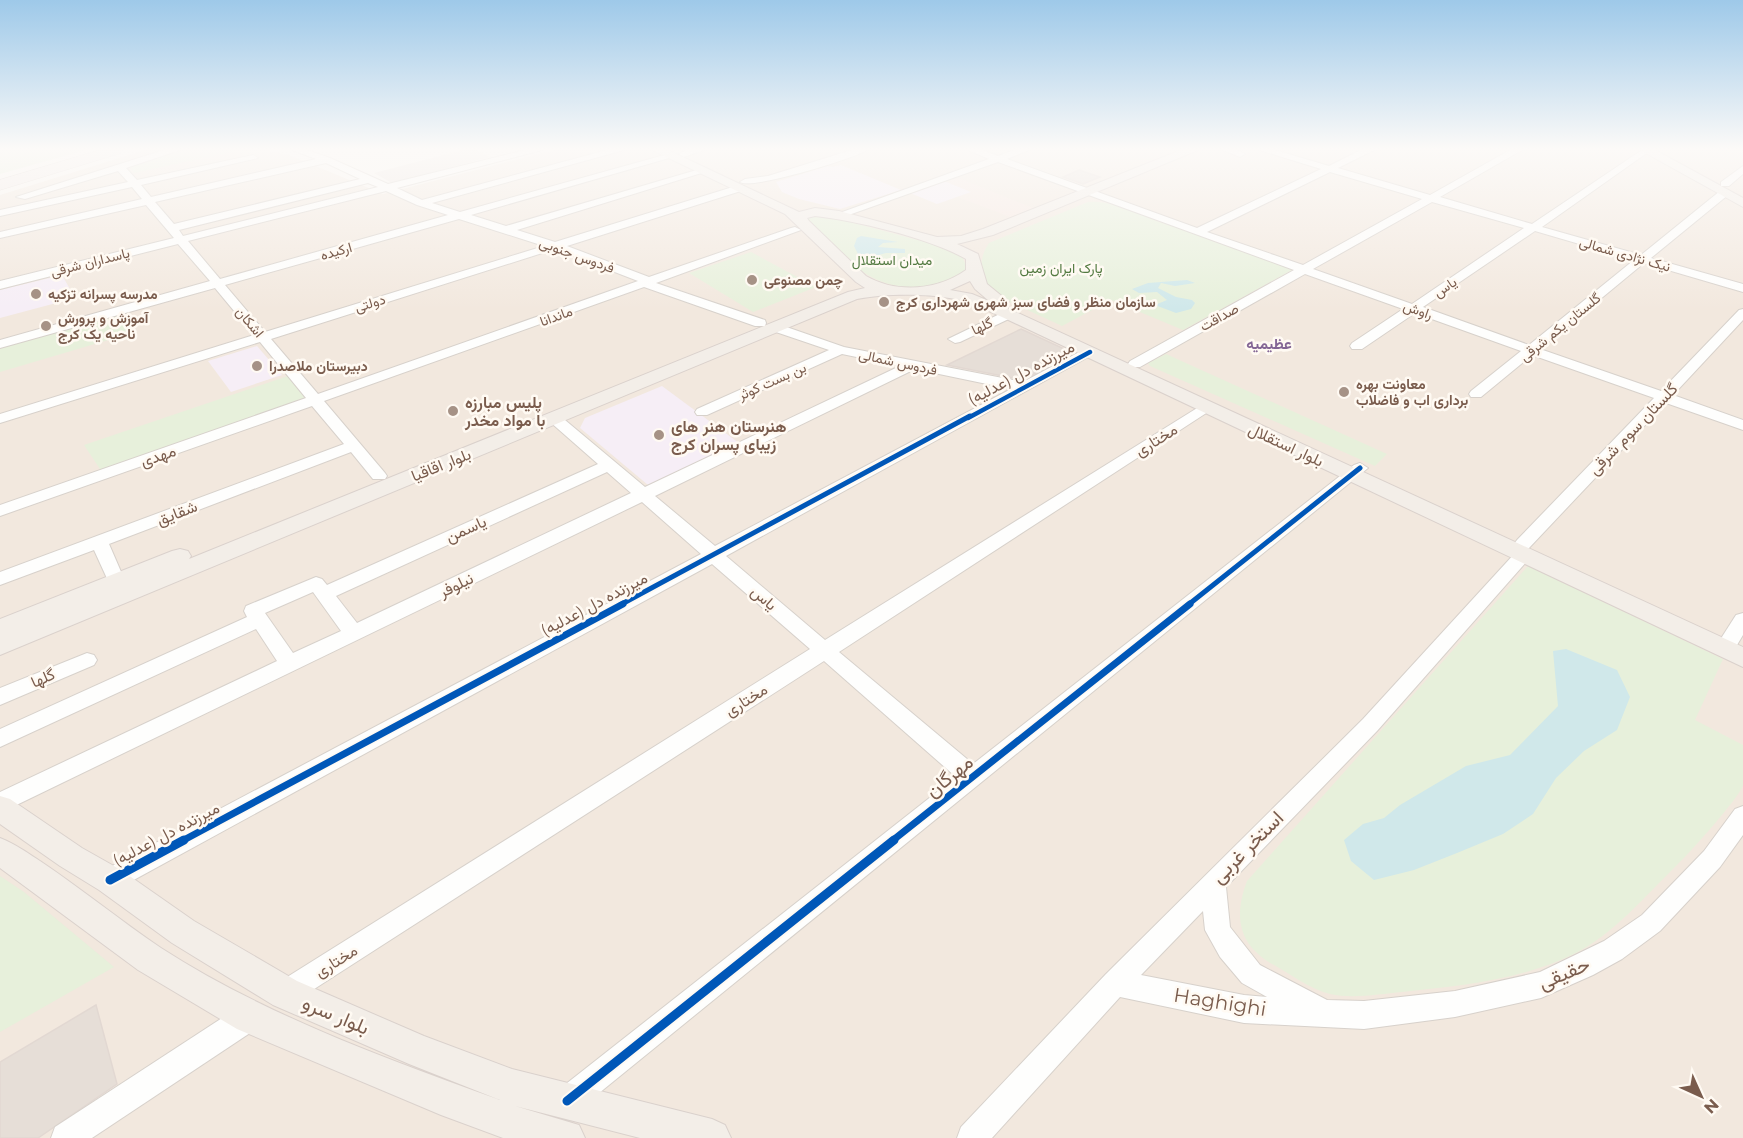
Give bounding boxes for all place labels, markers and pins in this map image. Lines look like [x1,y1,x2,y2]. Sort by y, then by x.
place label: چمن مصنوعی [764,271,844,290]
marker: چمن مصنوعی [745,273,759,287]
place label: مدرسه پسرانه تزکیه [48,285,158,304]
marker: مدرسه پسرانه تزکیه [29,287,43,301]
place label: سازمان منظر و فضای سبز شهری شهرداری کرج [896,293,1156,312]
marker: سازمان منظر و فضای سبز شهری شهرداری کرج [877,295,891,309]
place label: آموزش و پرورش ناحیه یک کرج [58,309,150,344]
marker: آموزش و پرورش ناحیه یک کرج [39,319,53,333]
place label: دبیرستان ملاصدرا [269,357,368,375]
marker: دبیرستان ملاصدرا [250,359,264,373]
place label: معاونت بهره برداری اب و فاضلاب [1356,375,1468,409]
marker: معاونت بهره برداری اب و فاضلاب [1337,385,1351,399]
place label: پلیس مبارزه با مواد مخدر [464,393,546,431]
marker: پلیس مبارزه با مواد مخدر [446,404,460,418]
place label: هنرستان هنر های زیبای پسران کرج [671,417,787,456]
marker: هنرستان هنر های زیبای پسران کرج [652,428,666,442]

